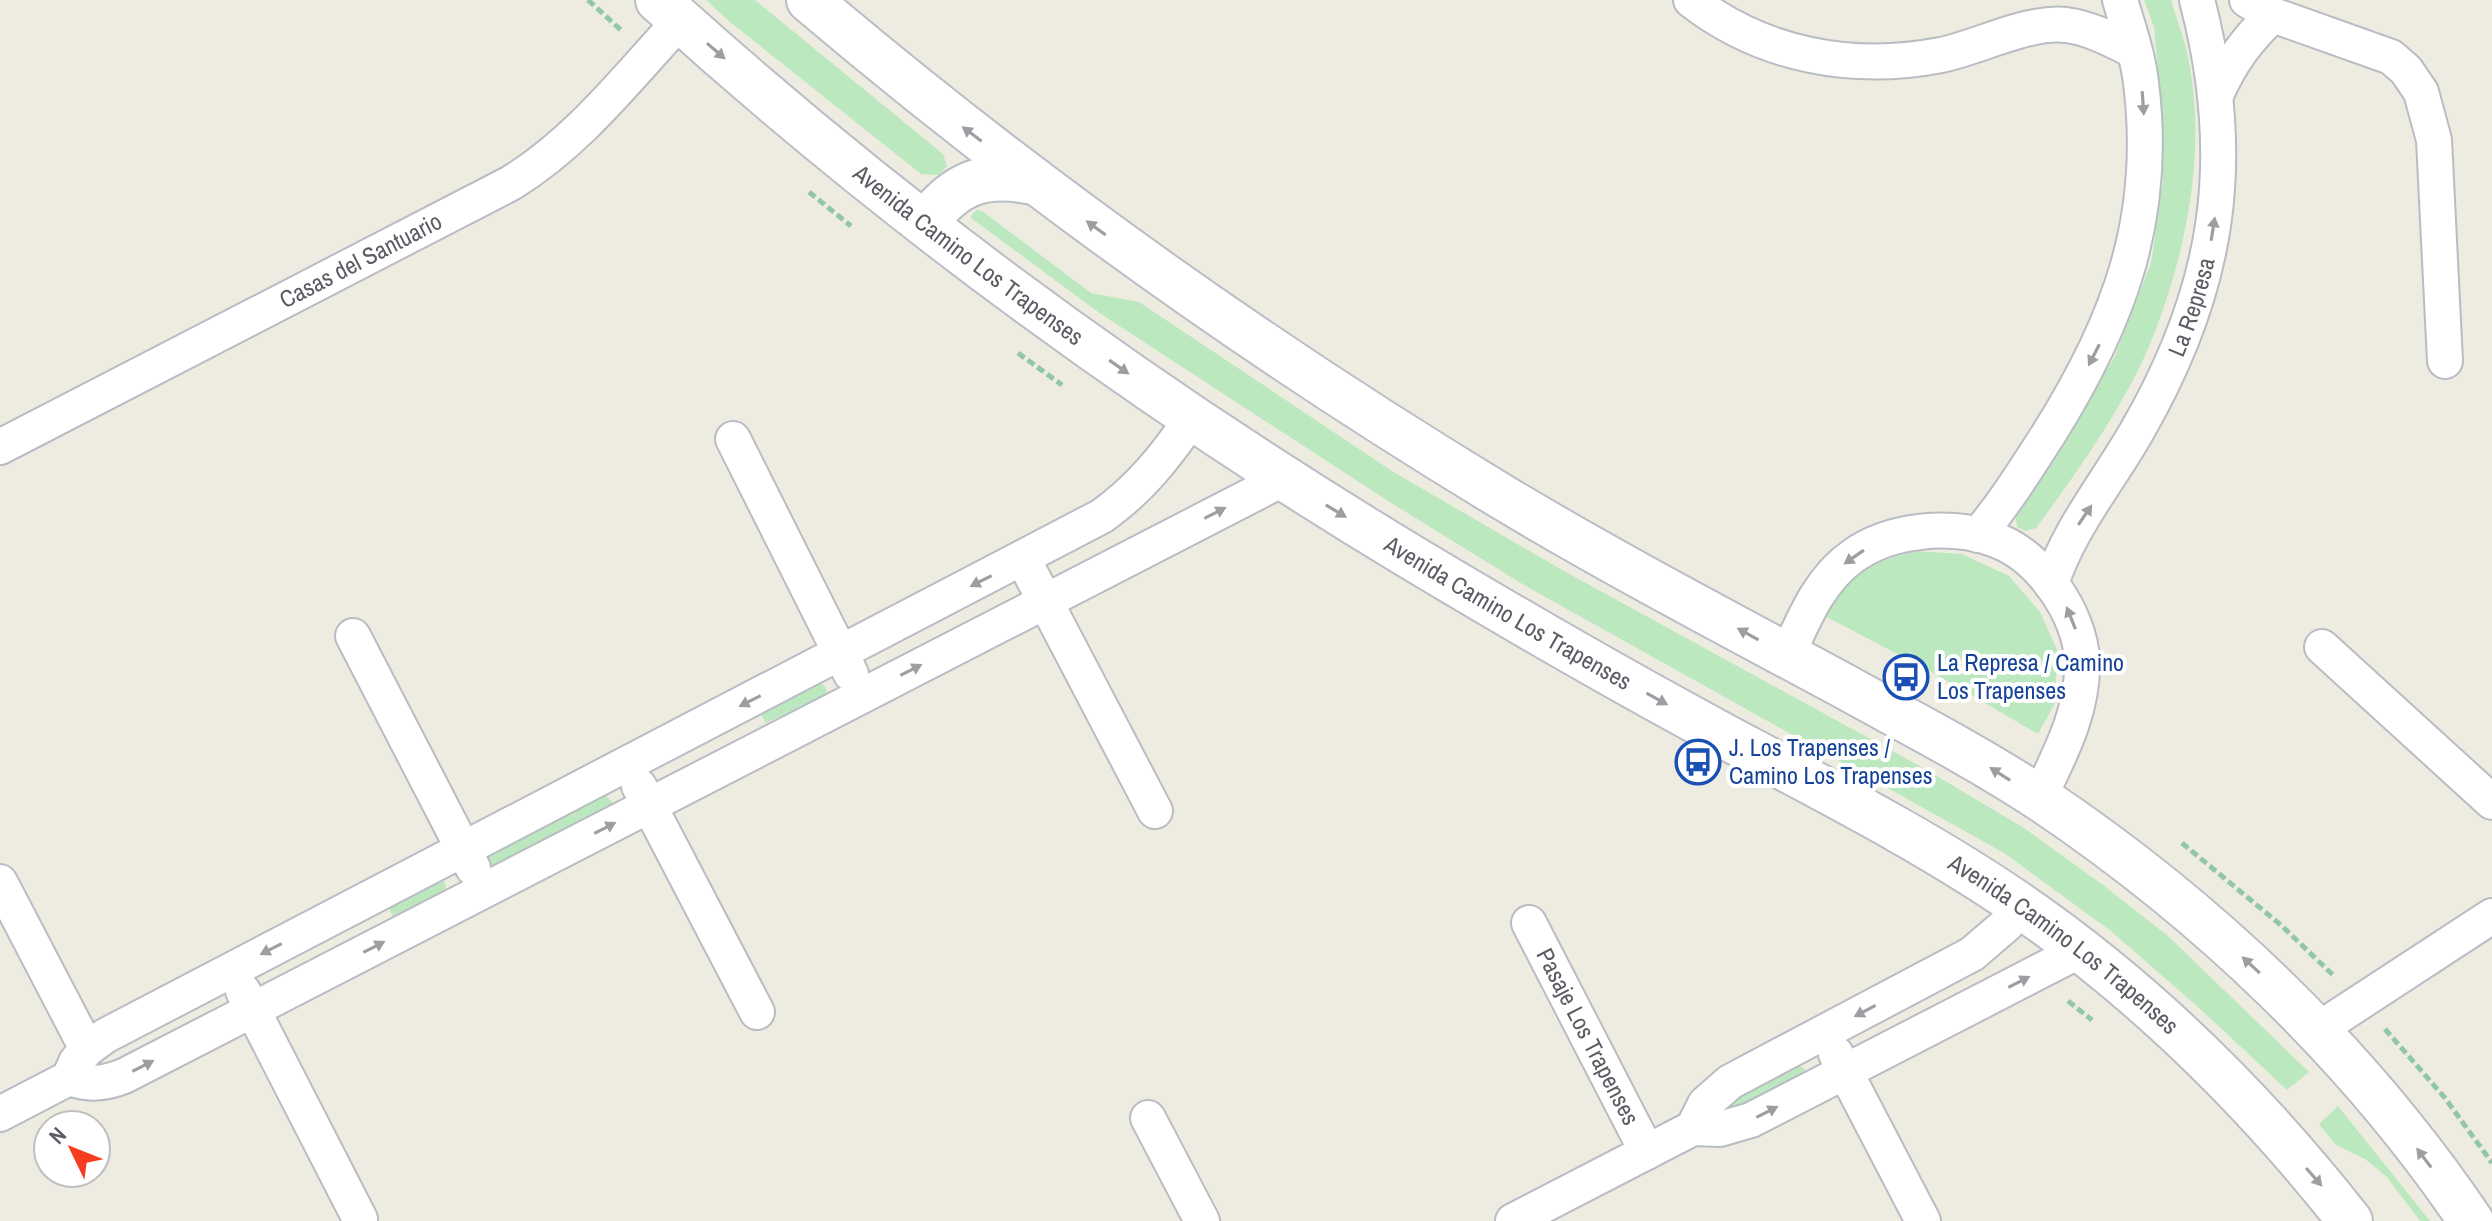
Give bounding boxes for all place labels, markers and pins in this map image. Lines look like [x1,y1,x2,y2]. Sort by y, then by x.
place label: La Represa / Camino Los Trapenses [1937,646,2124,706]
bus stop icon: La Represa / Camino Los Trapenses [1882,653,1930,701]
place label: J. Los Trapenses / Camino Los Trapenses [1729,731,1933,791]
bus stop icon: J. Los Trapenses / Camino Los Trapenses [1674,738,1722,786]

